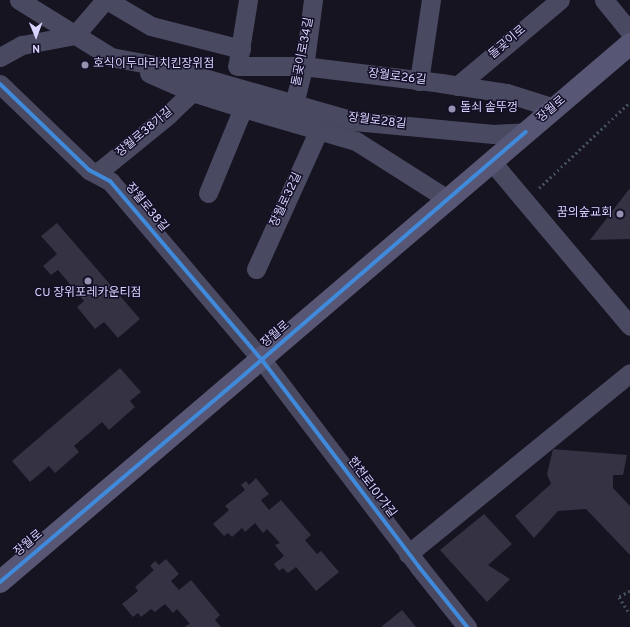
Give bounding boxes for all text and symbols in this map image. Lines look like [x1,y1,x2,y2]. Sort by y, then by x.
north arrow [16,16,56,56]
street label: 돌곶이로34길 [290,16,318,88]
street label: 돌곶이로 [486,23,530,63]
text: N [32,41,40,55]
place label: 호식이두마리치킨장위점 [93,58,214,72]
marker: 호식이두마리치킨장위점 [80,60,90,70]
street label: 장월로26길 [367,67,427,89]
street label: 장월로 [535,94,569,126]
place label: 돌쇠 솥뚜껑 [460,102,518,116]
marker: 돌쇠 솥뚜껑 [447,104,457,114]
street label: 장월로38가길 [114,105,176,161]
street label: 장월로28길 [347,111,407,133]
street label: 장월로32길 [268,170,306,230]
street label: 장월로38길 [122,181,170,235]
place label: 꿈의숲교회 [557,207,612,221]
marker: 꿈의숲교회 [615,209,625,219]
marker: CU 장위포레카운티점 [83,276,93,286]
place label: CU 장위포레카운티점 [34,287,142,301]
street label: 장월로 [259,319,293,351]
street label: 한천로101가길 [344,455,398,521]
street label: 장월로 [12,528,46,560]

